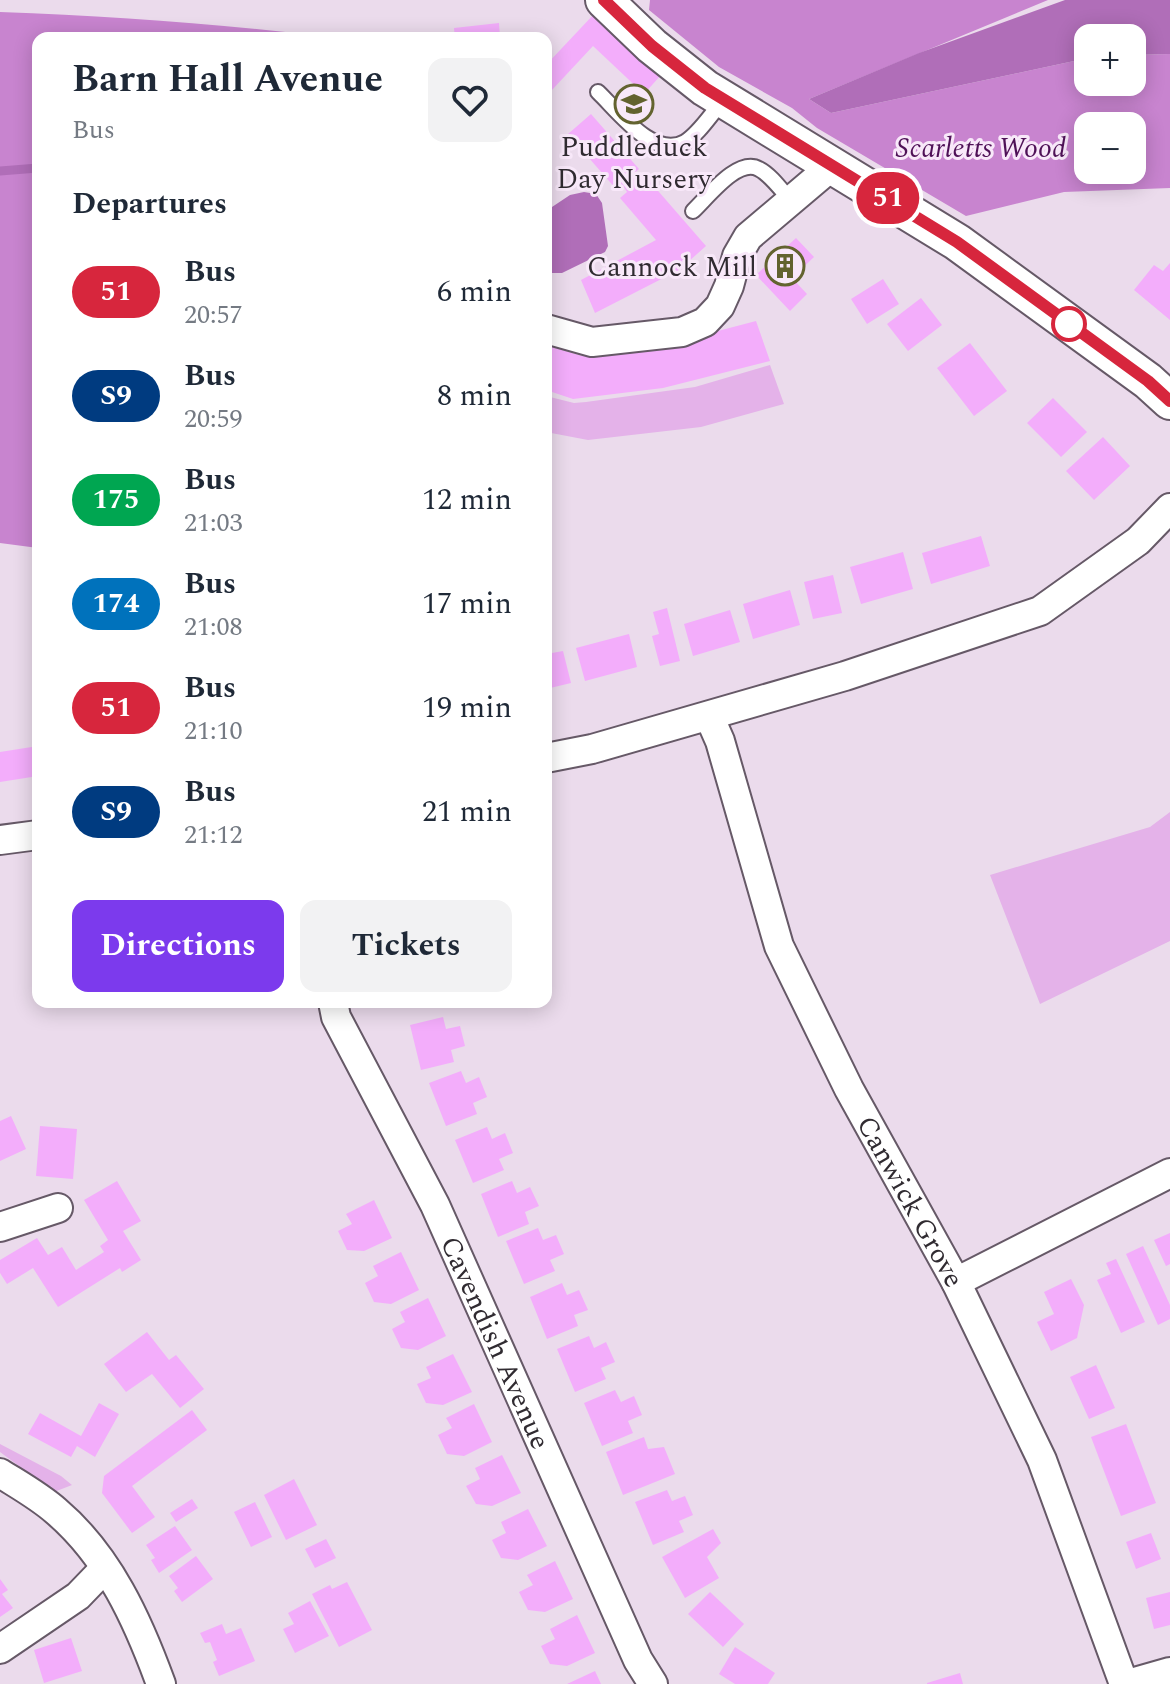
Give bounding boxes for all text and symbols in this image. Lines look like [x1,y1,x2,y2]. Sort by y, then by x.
map controls [1074,24,1146,184]
button: + [1074,24,1146,96]
text: Barn Hall Avenue [72,51,383,109]
button: heart [428,58,512,142]
school or university icon: Puddleduck Day Nursery [613,83,655,125]
text: Bus [72,110,115,150]
button: − [1074,112,1146,184]
place label: Puddleduck Day Nursery [556,126,713,201]
park label: Scarletts Wood [896,127,1066,170]
line badge: 51 [852,172,924,224]
text: 51 [872,176,904,219]
text: Departures [72,181,227,227]
building icon: Cannock Mill [764,245,806,287]
place label: Cannock Mill [587,246,757,289]
text: Bus [184,249,236,295]
text: 6 min [437,269,512,315]
text: 51 [100,270,132,313]
text: 20:57 [184,295,243,335]
unlabelled marker [1052,307,1086,341]
text: Bus [184,353,236,399]
text: 8 min [437,373,512,419]
text: S9 [100,374,132,417]
text: 20:59 [184,399,243,439]
text: Bus [184,457,236,503]
text: 12 min [422,477,512,523]
text: 175 [92,478,140,521]
text: 21:03 [184,503,243,543]
text: Bus [184,561,236,607]
text: 17 min [422,581,512,627]
text: 174 [92,582,140,625]
text: 21:08 [184,607,243,647]
text: Bus [184,665,236,711]
text: 19 min [422,685,512,731]
text: 51 [100,686,132,729]
text: 21:10 [184,711,243,751]
text: Bus [184,769,236,815]
text: 21 min [422,789,512,835]
text: S9 [100,790,132,833]
text: 21:12 [184,815,243,855]
button: Directions [72,900,284,992]
button: Tickets [300,900,512,992]
street label: Canwick Grove [845,1108,975,1296]
street label: Cavendish Avenue [428,1229,561,1456]

